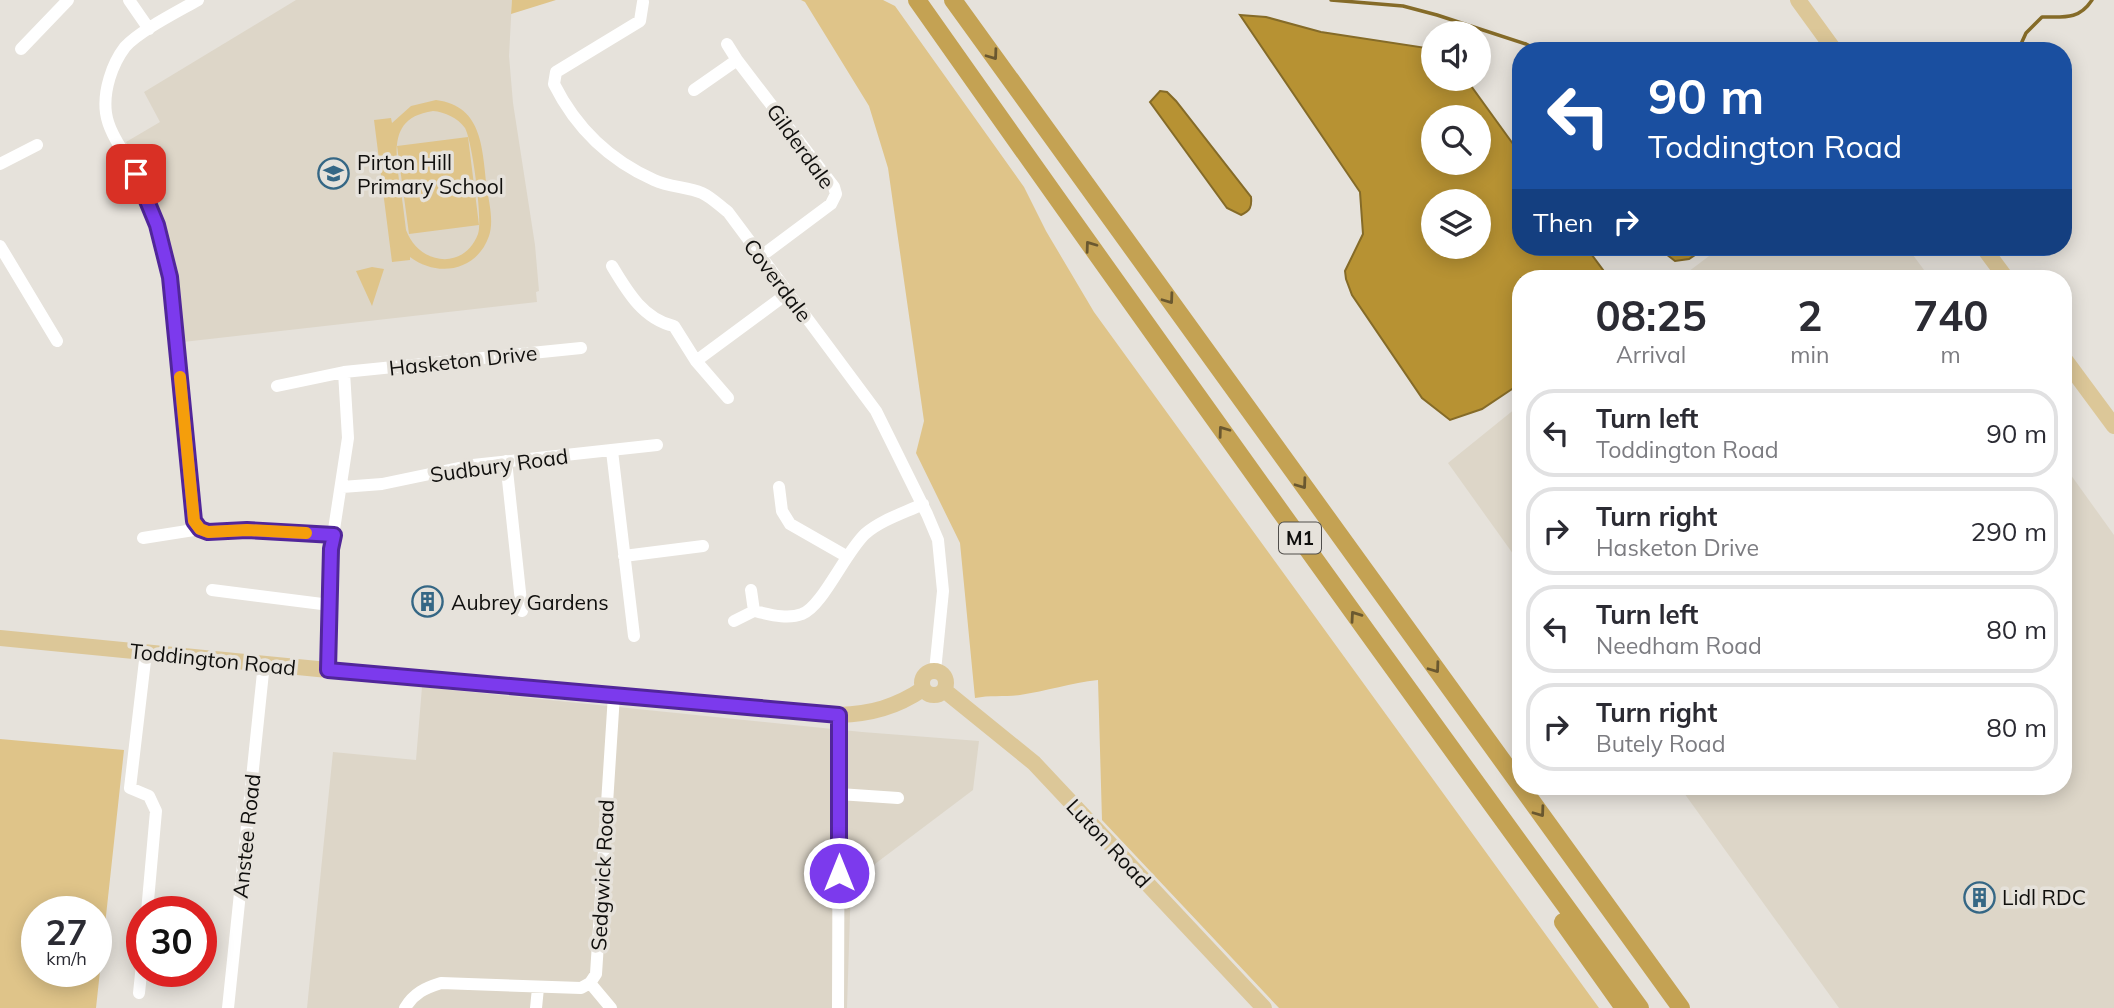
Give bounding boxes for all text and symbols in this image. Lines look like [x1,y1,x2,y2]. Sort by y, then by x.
map controls [1421,21,1491,259]
button: sound [1421,21,1491,91]
one-way arrow [985,47,997,60]
text: 90 m [1648,65,1764,126]
icon: left [1533,70,1624,161]
street label: Gilderdale [762,99,840,193]
button: search [1421,105,1491,175]
text: Toddington Road [1648,126,1902,166]
pin [106,144,166,204]
place label: Pirton Hill Primary School [357,149,504,199]
icon: arrive [117,155,155,193]
school or university icon: Pirton Hill Primary School [317,157,351,191]
button: layers [1421,189,1491,259]
icon: right [1607,203,1645,241]
text: Then [1533,206,1593,239]
street label: Coverdale [738,233,818,327]
one-way arrow [1086,241,1098,254]
text: 08:25 [1596,289,1707,342]
text: 2 [1797,289,1822,342]
text: 740 [1913,289,1988,342]
one-way arrow [1161,291,1173,304]
street label: Hasketon Drive [388,339,538,381]
text: Arrival [1616,340,1686,369]
text: min [1790,340,1829,369]
text: m [1941,340,1961,369]
text: Turn left [1596,402,1698,435]
icon: left [1537,414,1575,452]
text: 90 m [1986,417,2047,450]
one-way arrow [1219,426,1231,438]
text: Toddington Road [1596,435,1779,464]
street label: Sudbury Road [428,442,570,488]
one-way arrow [1294,476,1306,489]
text: Turn right [1596,500,1717,533]
icon: right [1537,512,1575,550]
text: 290 m [1971,515,2047,548]
road number: M1 [1279,523,1321,554]
text: Hasketon Drive [1596,533,1759,562]
building icon: Aubrey Gardens [411,585,445,619]
place label: Aubrey Gardens [451,589,609,615]
text: Turn left [1596,598,1698,631]
icon: left [1537,610,1575,648]
one-way arrow [1351,611,1363,624]
text: 80 m [1986,613,2047,646]
text: Needham Road [1596,631,1762,660]
street label: Toddington Road [129,637,297,681]
one-way arrow [1427,660,1440,673]
text: Turn right [1596,696,1717,729]
icon: right [1537,708,1575,746]
text: 80 m [1986,711,2047,744]
text: Butely Road [1596,729,1725,758]
street label: Anstee Road [227,772,265,900]
street label: Luton Road [1061,793,1157,893]
street label: Sedgwick Road [585,799,619,951]
one-way arrow [1532,804,1544,817]
position arrow [802,836,876,910]
building icon: Lidl RDC [1962,880,1996,914]
place label: Lidl RDC [2002,884,2086,910]
speed limit sign: 30 [126,896,217,987]
text: 27 [45,910,88,954]
text: km/h [46,947,87,970]

